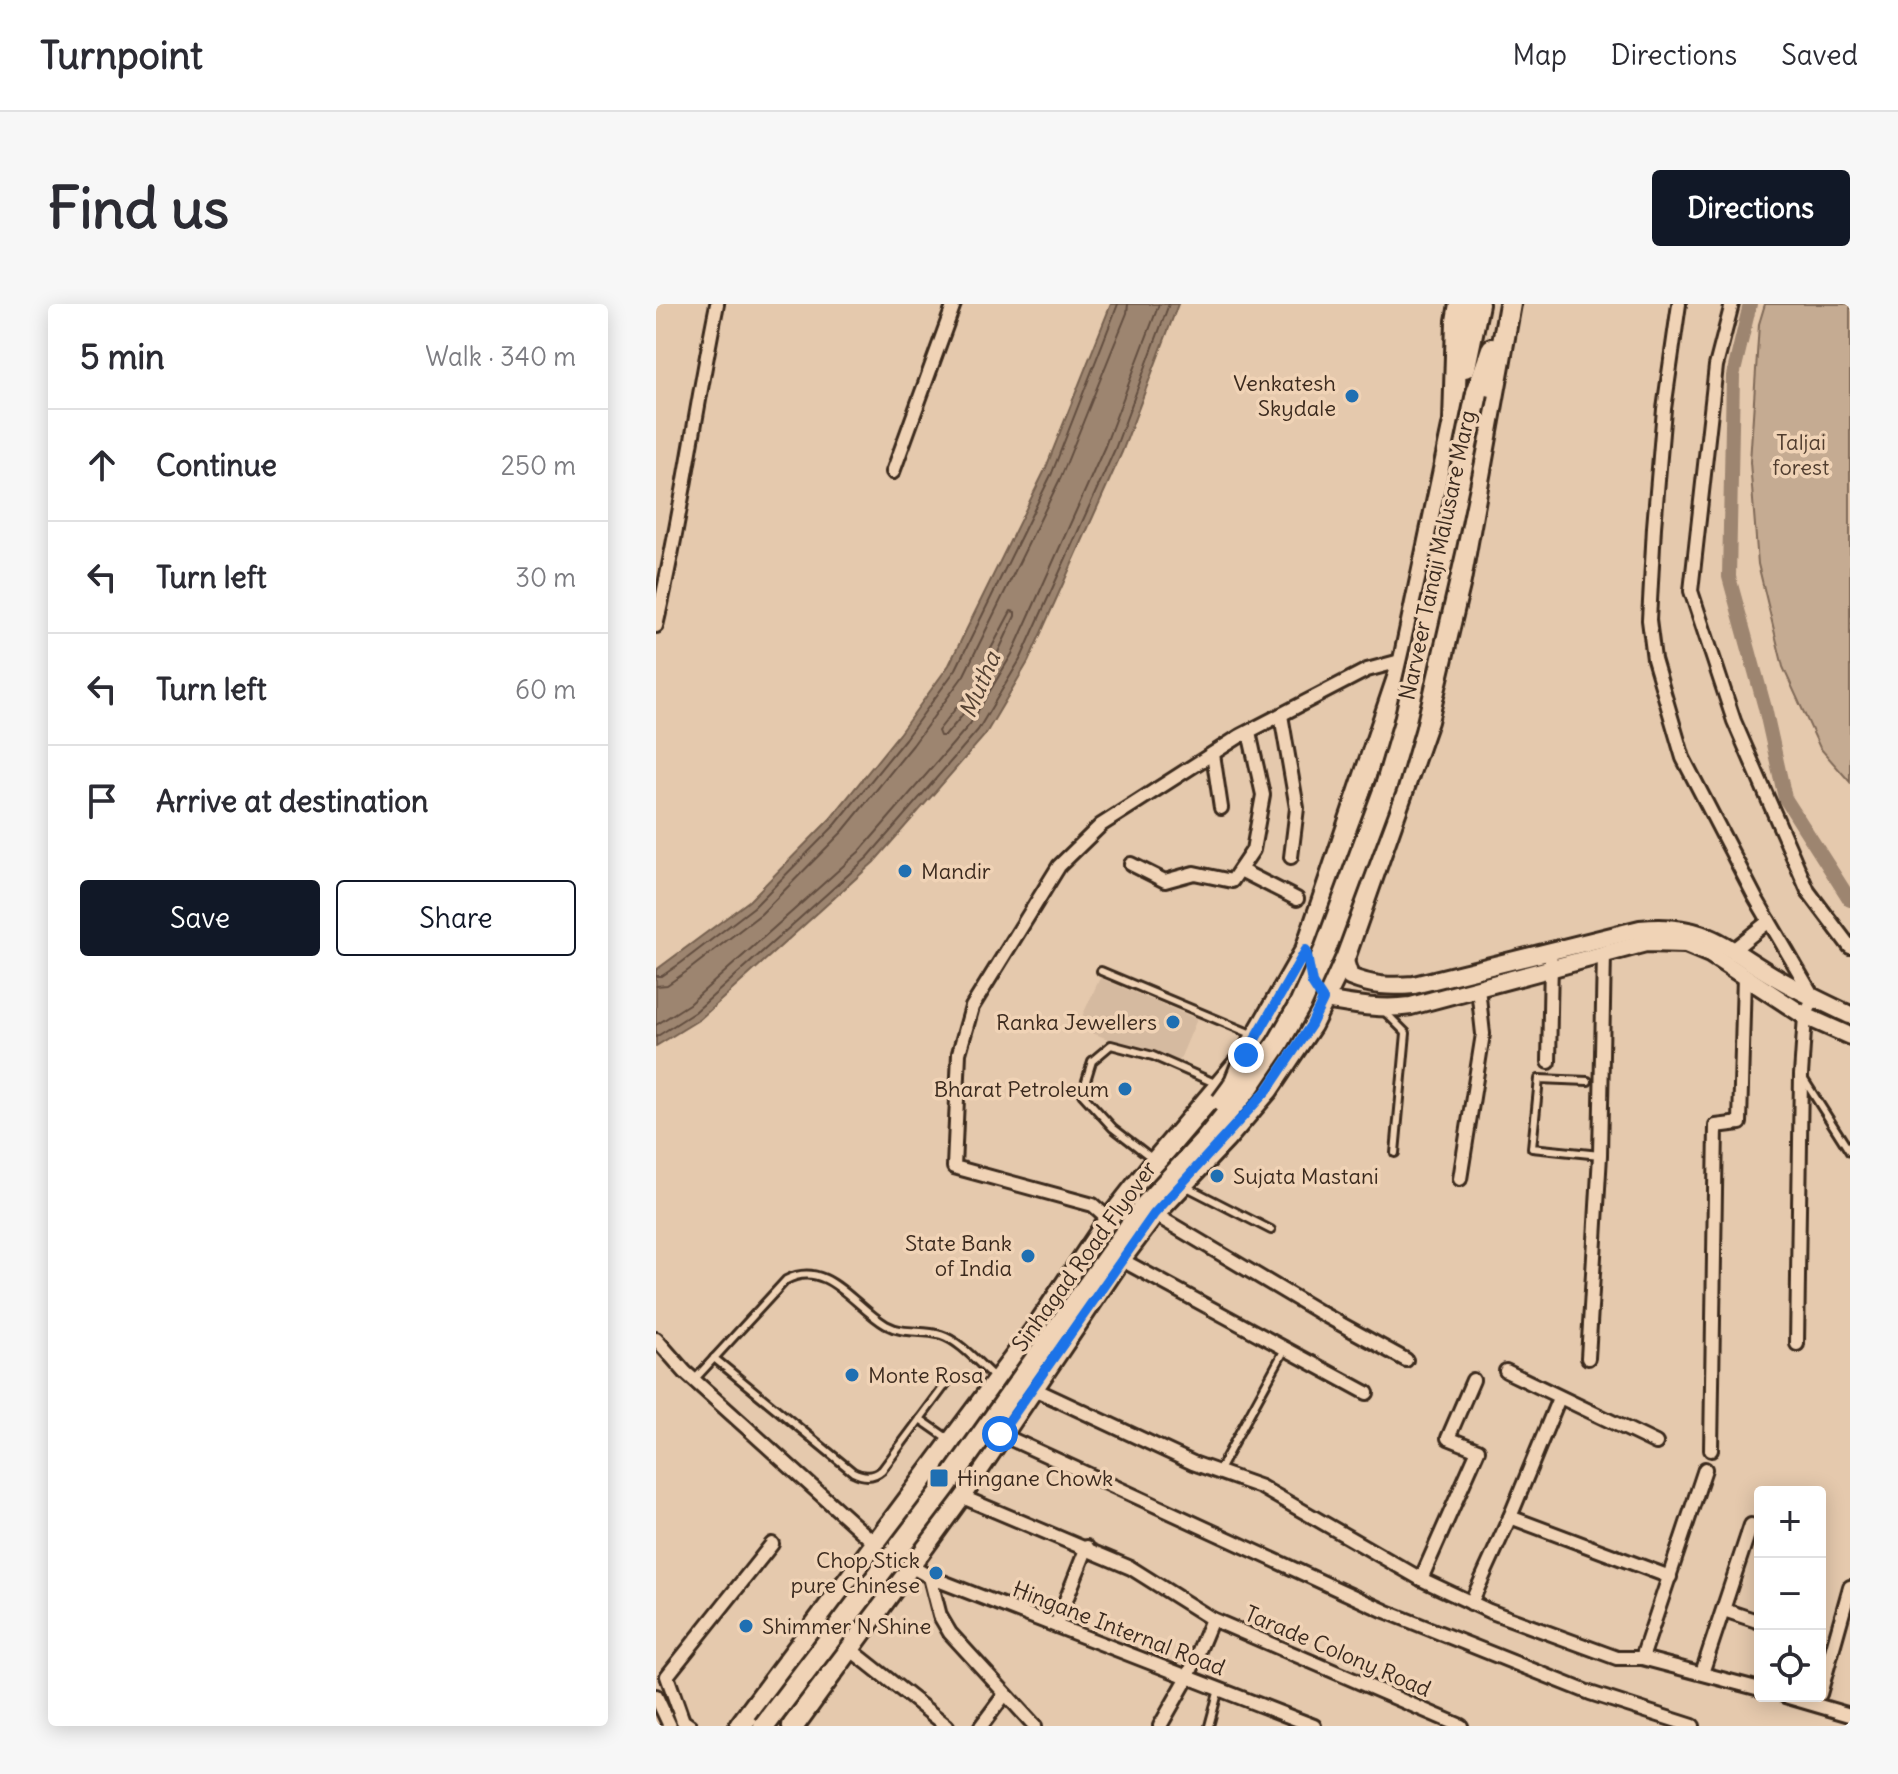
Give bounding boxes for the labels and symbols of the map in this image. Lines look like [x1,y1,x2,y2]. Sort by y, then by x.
place label: Venkatesh Skydale [1233,369,1336,422]
marker: Venkatesh Skydale [1343,387,1361,405]
street label: Narveer Tanaji Malusare Marg [1393,408,1481,702]
park label: Taljai forest [1773,428,1829,481]
water label: Mutha [952,646,1007,722]
place label: Mandir [921,857,991,885]
marker: Mandir [896,862,914,880]
place label: Ranka Jewellers [996,1008,1157,1036]
marker: Ranka Jewellers [1164,1013,1182,1031]
route end [1228,1037,1264,1073]
place label: Bharat Petroleum [934,1075,1109,1103]
marker: Bharat Petroleum [1116,1080,1134,1098]
street label: Sinhagad Road Flyover [1006,1155,1163,1357]
place label: Sujata Mastani [1233,1162,1379,1190]
marker: Sujata Mastani [1208,1167,1226,1185]
place label: State Bank of India [905,1229,1012,1282]
marker: State Bank of India [1019,1247,1037,1265]
place label: Monte Rosa [868,1361,984,1389]
marker: Monte Rosa [843,1366,861,1384]
route start [982,1416,1018,1452]
place label: Hingane Chowk [957,1464,1113,1492]
marker: Hingane Chowk [928,1467,950,1489]
place label: Chop Stick pure Chinese [791,1546,920,1599]
marker: Chop Stick pure Chinese [927,1564,945,1582]
street label: Hingane Internal Road [1009,1575,1229,1681]
street label: Tarade Colony Road [1241,1599,1435,1703]
place label: Shimmer N Shine [762,1612,931,1640]
marker: Shimmer N Shine [737,1617,755,1635]

